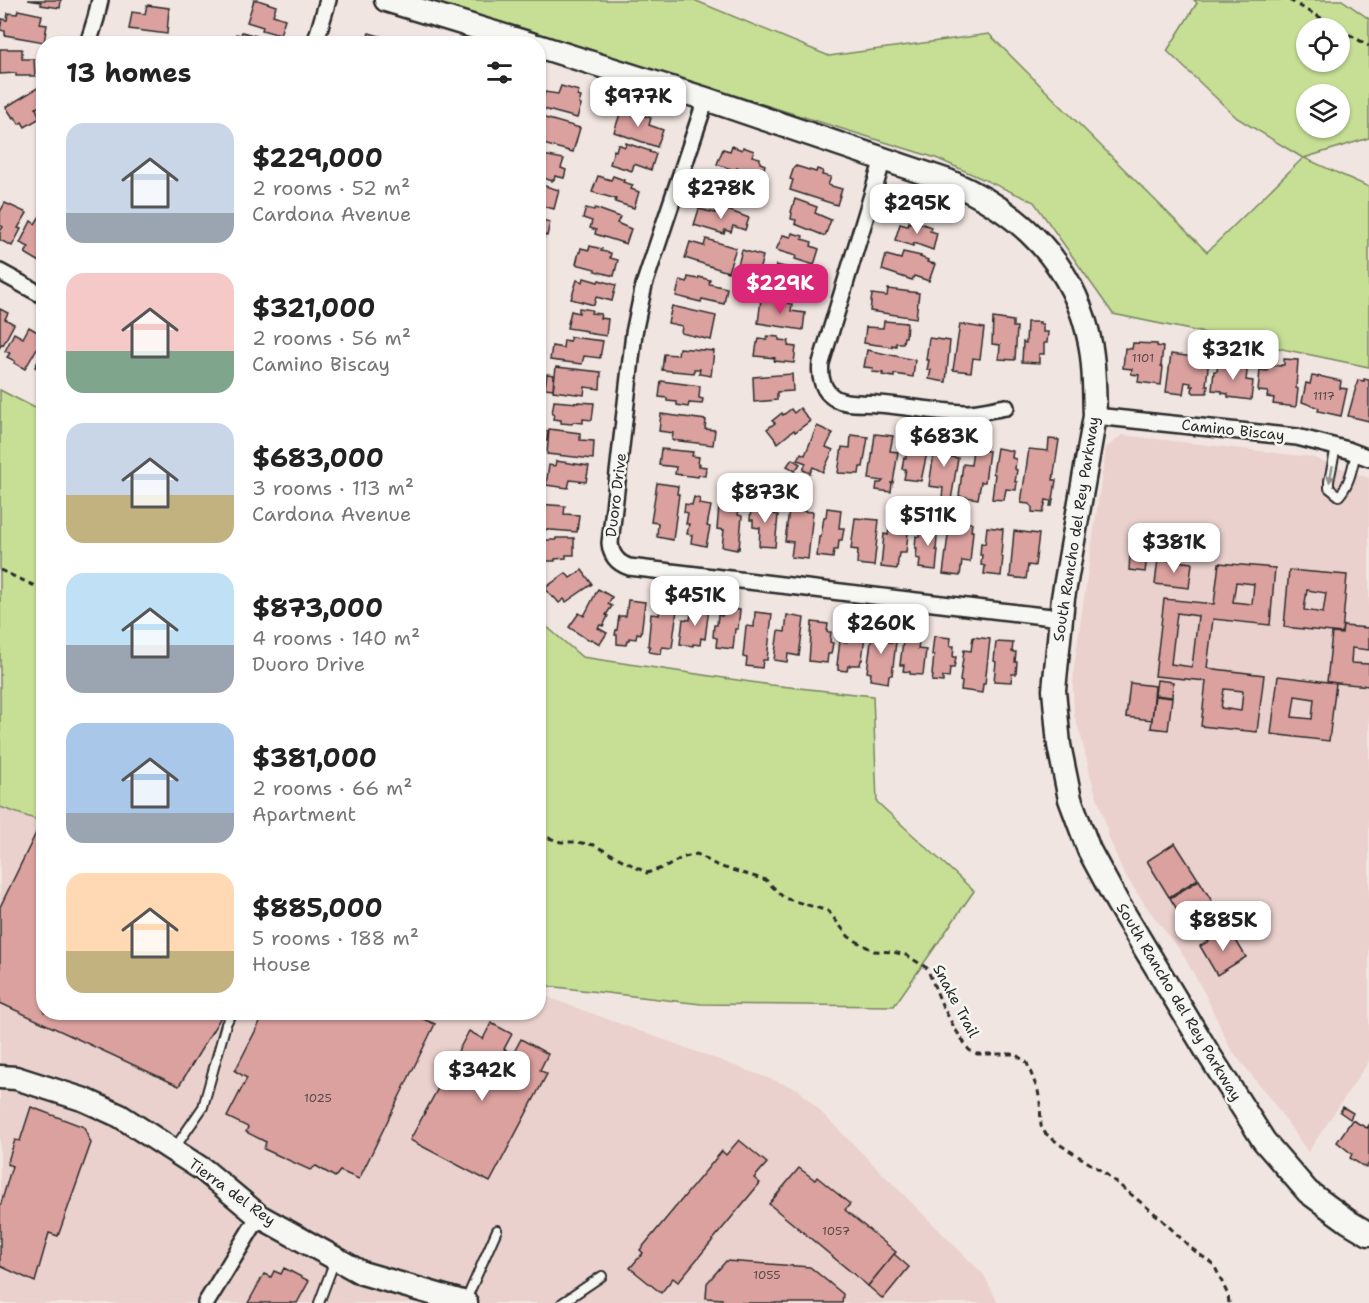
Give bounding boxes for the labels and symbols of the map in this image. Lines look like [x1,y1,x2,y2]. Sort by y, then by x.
pin: $977K [596,77,680,128]
pin: $278K [679,169,763,220]
pin: $295K [875,184,959,235]
pin: $229K [738,264,822,315]
pin: $321K [1191,330,1275,381]
house number: 1101 [1132,350,1154,366]
house number: 1117 [1313,388,1335,404]
street label: South Rancho del Rey Parkway [1048,415,1104,643]
street label: Camino Biscay [1180,415,1286,445]
pin: $683K [902,417,986,468]
street label: Duoro Drive [601,452,631,538]
one-way arrow [1326,464,1335,483]
pin: $873K [723,473,807,524]
pin: $511K [886,496,970,547]
pin: $381K [1132,523,1216,574]
pin: $451K [653,576,737,627]
pin: $260K [839,604,923,655]
street label: South Rancho del Rey Parkway [1112,899,1246,1105]
pin: $885K [1181,901,1265,952]
street label: Snake Trail [928,961,984,1042]
pin: $342K [440,1051,524,1102]
house number: 1025 [304,1090,332,1106]
street label: Tierra del Rey [185,1154,279,1230]
house number: 1057 [822,1223,850,1239]
house number: 1055 [753,1267,781,1283]

